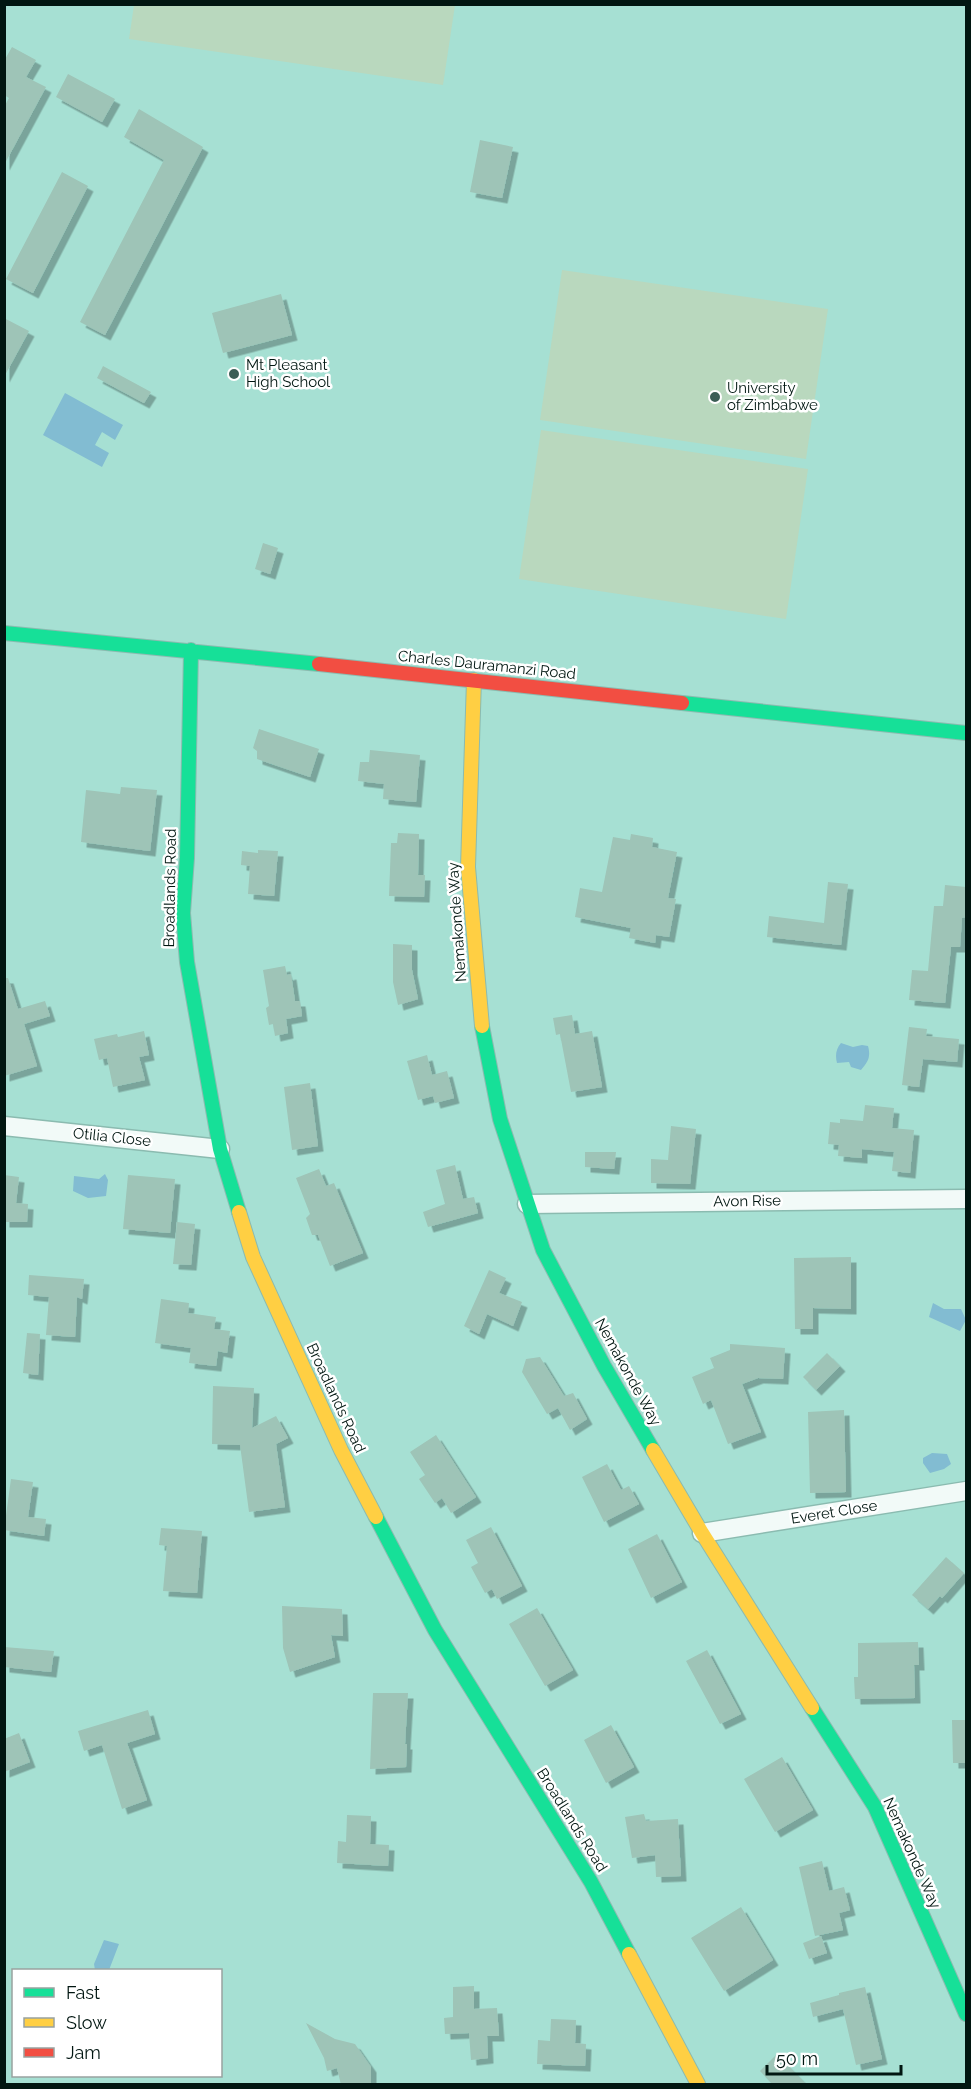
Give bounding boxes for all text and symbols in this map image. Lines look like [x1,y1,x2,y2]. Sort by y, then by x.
place label: Mt Pleasant High School [246,356,331,391]
marker: Mt Pleasant High School [227,367,241,381]
place label: University of Zimbabwe [727,379,818,414]
marker: University of Zimbabwe [708,390,722,404]
street label: Charles Dauramanzi Road [397,647,577,683]
street label: Broadlands Road [160,828,180,948]
street label: Nemakonde Way [444,862,470,982]
street label: Otilia Close [72,1124,152,1150]
street label: Avon Rise [713,1191,781,1211]
street label: Nemakonde Way [591,1315,665,1429]
street label: Broadlands Road [303,1340,369,1456]
street label: Everet Close [789,1496,879,1528]
street label: Broadlands Road [533,1765,611,1875]
street label: Nemakonde Way [879,1795,945,1911]
legend [12,1969,222,2077]
text: Fast [66,1982,100,2003]
text: Slow [66,2012,107,2033]
scale bar [767,2038,900,2076]
text: Jam [66,2042,101,2063]
text: 50 m [776,2048,818,2069]

